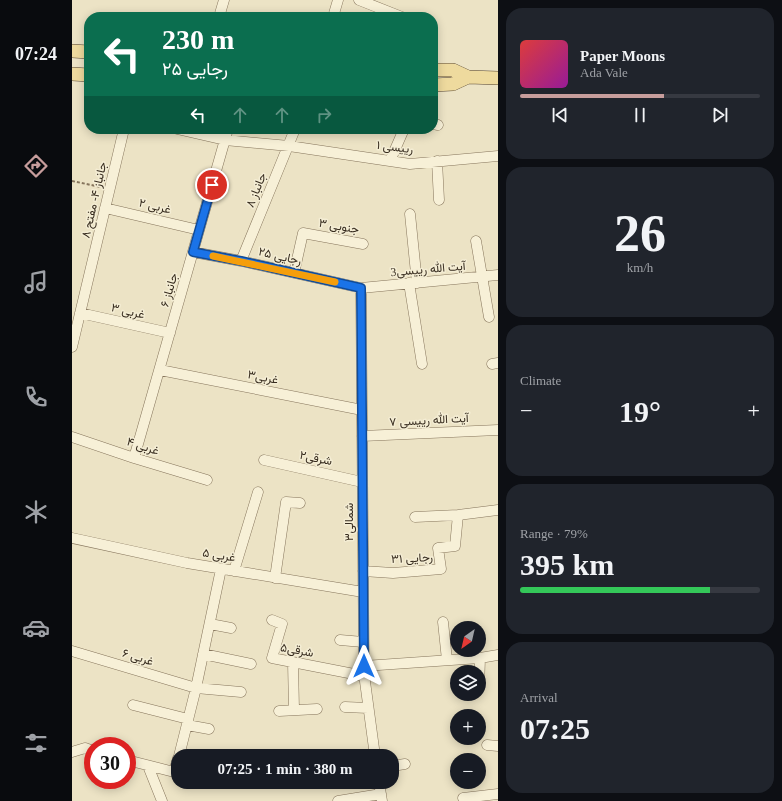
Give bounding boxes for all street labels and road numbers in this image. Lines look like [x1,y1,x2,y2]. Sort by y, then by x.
street label: رییسی ۱ [376,138,414,157]
street label: جانباز ۴- مفتح ۸ [78,160,112,240]
street label: جانباز ۸ [243,171,270,210]
street label: غربی ۲ [137,196,172,217]
street label: جنوبی ۳ [318,216,360,237]
street label: رجایی ۲۵ [257,244,303,269]
street label: آیت الله رییسی3 [390,259,467,280]
street label: جانباز ۶ [157,271,181,309]
street label: غربی ۳ [110,300,146,323]
street label: غربی۳ [246,367,280,388]
street label: آیت الله رییسی ۷ [389,411,470,430]
street label: غربی ۴ [125,434,161,459]
street label: شرقی۲ [298,448,334,469]
street label: شمالی۳ [342,503,357,541]
street label: غربی ۵ [201,545,236,565]
street label: رجایی ۳۱ [391,550,433,567]
street label: شرقی۵ [279,640,315,661]
street label: غربی ۶ [120,646,155,669]

